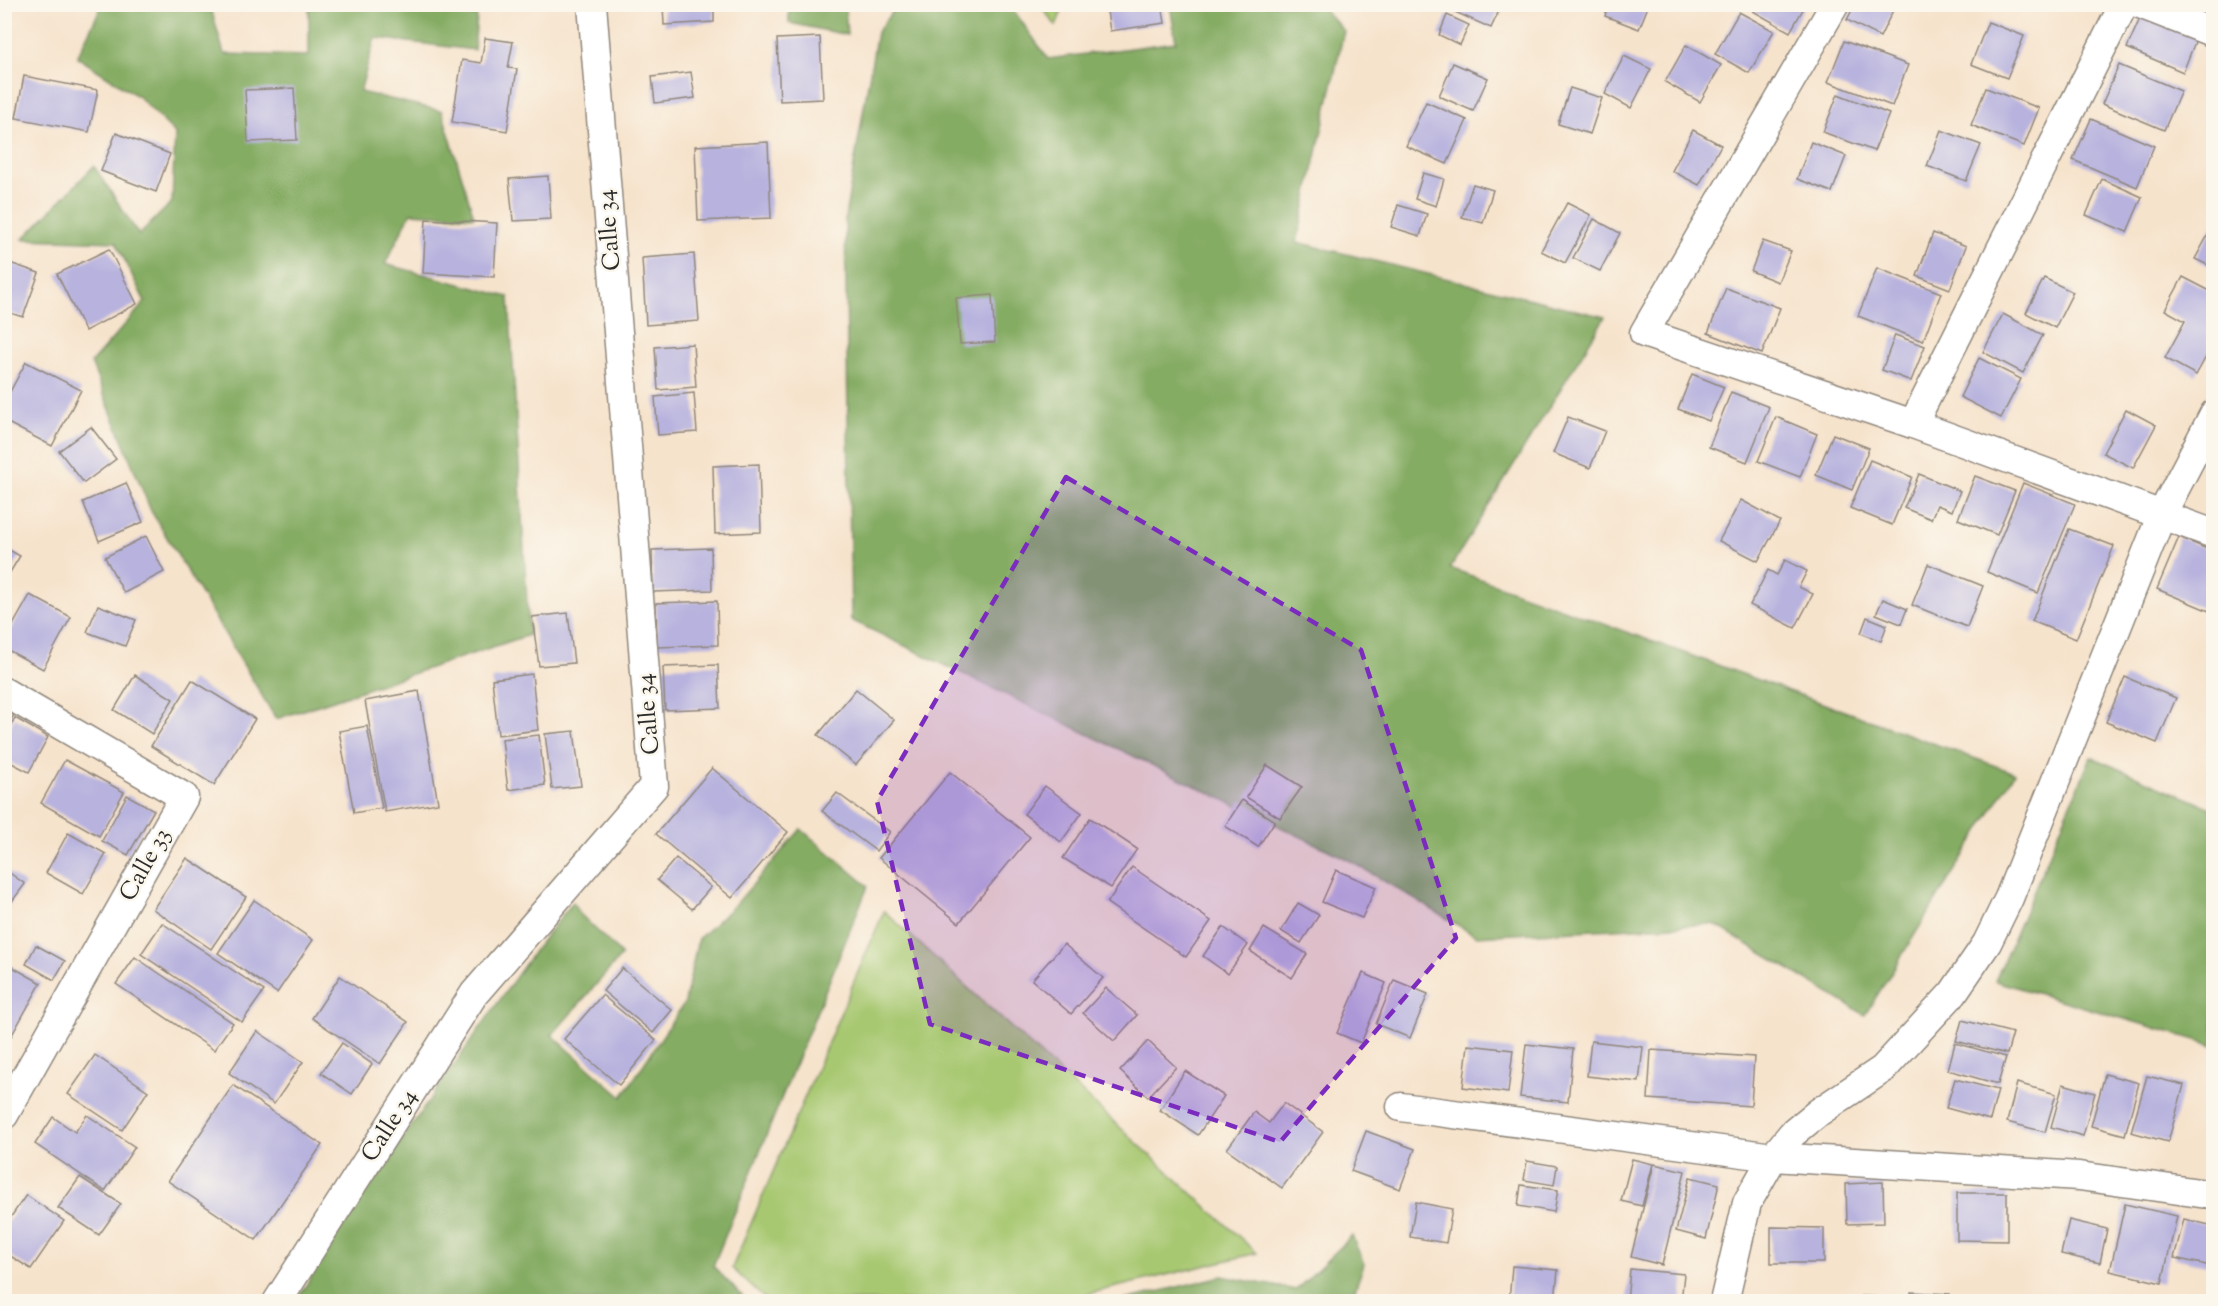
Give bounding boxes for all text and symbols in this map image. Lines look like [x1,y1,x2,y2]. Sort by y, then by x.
street label: Calle 34 [590,188,630,272]
street label: Calle 34 [629,672,669,756]
street label: Calle 33 [112,822,180,908]
street label: Calle 34 [354,1083,426,1169]

